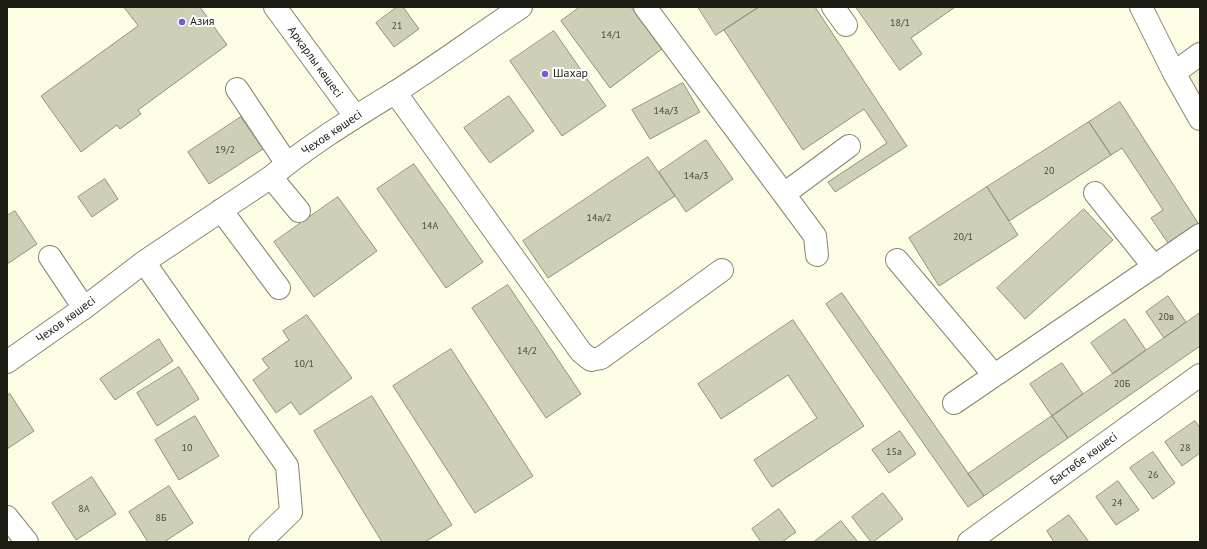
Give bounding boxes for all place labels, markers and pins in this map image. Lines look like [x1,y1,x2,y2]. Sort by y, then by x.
place label: Азия [190,15,215,29]
marker: Азия [177,17,187,27]
place label: Шахар [553,67,588,81]
marker: Шахар [540,69,550,79]

